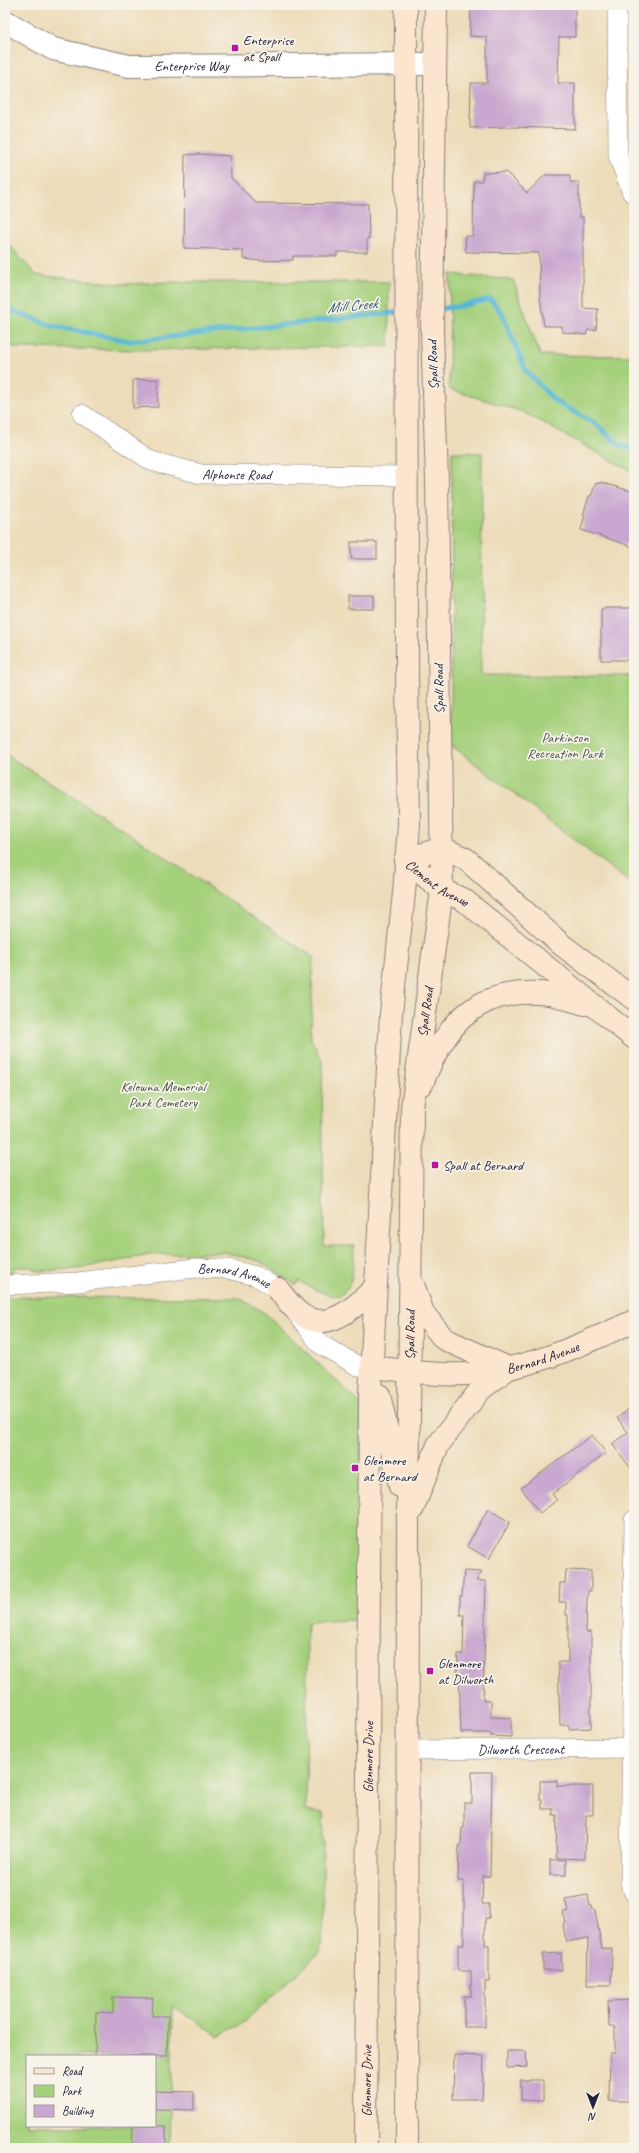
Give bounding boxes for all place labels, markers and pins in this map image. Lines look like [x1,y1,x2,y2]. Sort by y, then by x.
place label: Enterprise at Spall [243,32,295,65]
marker: Enterprise at Spall [230,43,240,53]
place label: Spall at Bernard [443,1157,525,1174]
marker: Spall at Bernard [430,1160,440,1170]
place label: Glenmore at Bernard [363,1452,419,1485]
marker: Glenmore at Bernard [350,1463,360,1473]
place label: Glenmore at Dilworth [438,1655,494,1688]
marker: Glenmore at Dilworth [425,1666,435,1676]

